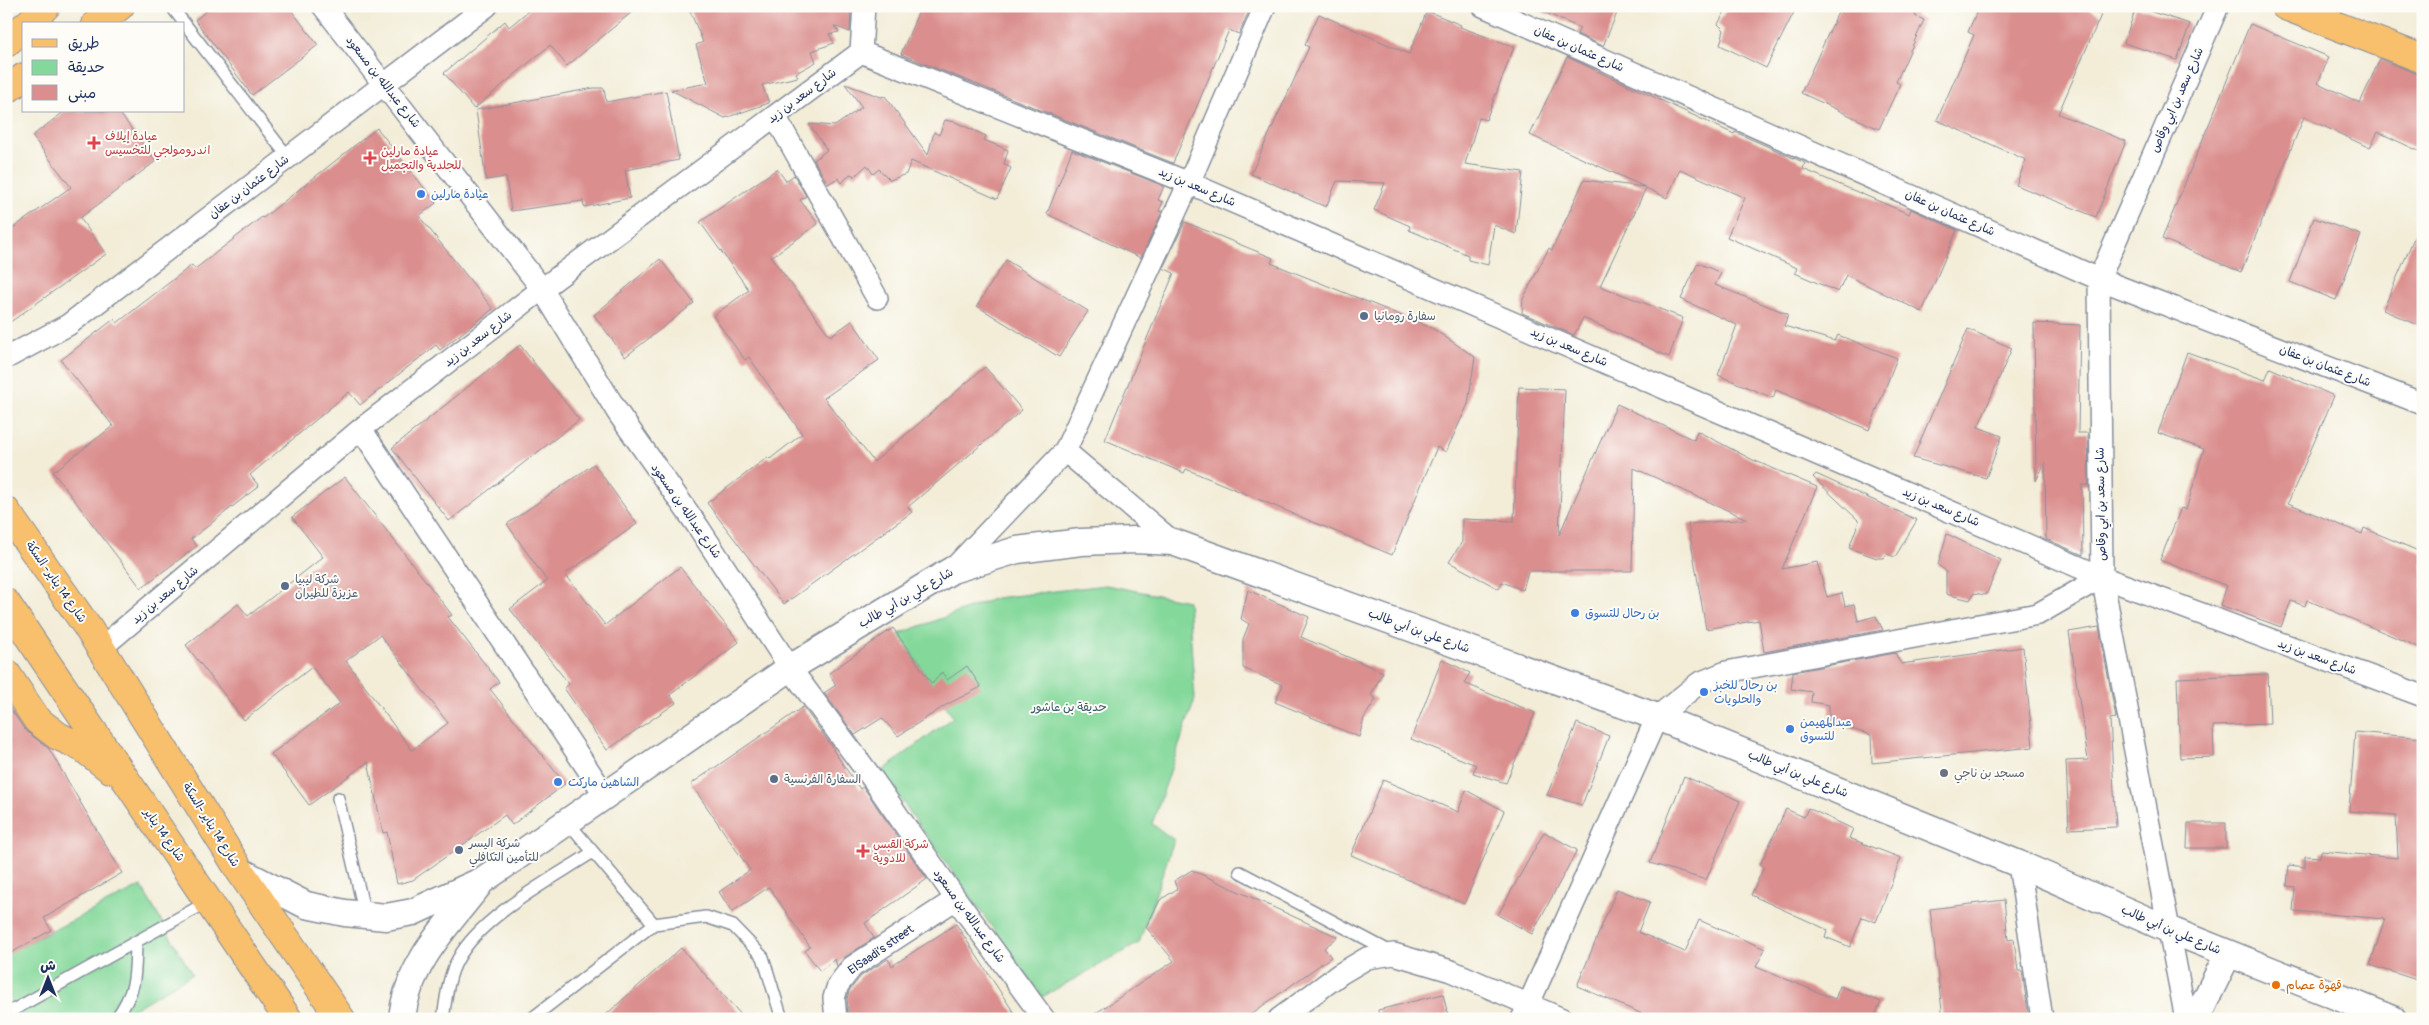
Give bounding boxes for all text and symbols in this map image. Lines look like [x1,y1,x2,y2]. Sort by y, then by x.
legend [22,22,185,112]
street label: شارع عثمان بن عفان [1531,22,1626,76]
street label: شارع عبدالله بن مسعود [342,33,424,132]
text: طريق [68,34,100,53]
street label: شارع سعد بن ابي وقاص [2147,45,2210,156]
text: حديقة [68,58,105,77]
street label: شارع سعد بن زيد [765,65,840,128]
text: مبنى [68,84,96,103]
place label: عيادة إيلاف اندرومولجي للتخسيس [105,129,210,161]
marker: عيادة إيلاف اندرومولجي للتخسيس [87,136,101,150]
place label: عيادة مارلين للجلدية والتجميل [381,144,461,173]
marker: عيادة مارلين للجلدية والتجميل [363,151,377,165]
street label: شارع عثمان بن عفان [206,152,293,223]
street label: شارع سعد بن زيد [1156,164,1238,211]
street label: شارع عثمان بن عفان [1902,186,1997,240]
place label: عيادة مارلين [431,187,489,202]
marker: عيادة مارلين [415,188,427,200]
street label: شارع سعد بن زيد [441,308,516,371]
place label: سفارة رومانيا [1374,309,1436,324]
marker: سفارة رومانيا [1358,310,1370,322]
street label: شارع سعد بن زيد [1528,324,1610,371]
street label: شارع عثمان بن عفان [2277,342,2373,391]
street label: شارع سعد بن ابي وقاص [2093,447,2112,561]
street label: شارع عبدالله بن مسعود [647,461,724,562]
street label: شارع سعد بن زيد [1900,484,1982,531]
street label: شارع 14 يناير- السكة [21,538,90,626]
street label: شارع سعد بن زيد [129,563,202,628]
street label: شارع علي بن أبي طالب [856,565,958,634]
place label: شركة ليبيا عزيزة للطيران [295,572,358,601]
marker: شركة ليبيا عزيزة للطيران [279,580,291,592]
street label: شارع علي بن أبي طالب [1365,606,1472,659]
place label: بن رحال للتسوق [1585,606,1660,621]
marker: بن رحال للتسوق [1569,607,1581,619]
street label: شارع سعد بن زيد [2275,636,2358,679]
place label: بن رحال للخبز والحلويات [1713,678,1777,707]
marker: بن رحال للخبز والحلويات [1698,686,1710,698]
park label: حديقة بن عاشور [1030,700,1107,715]
place label: عبدالمهيمن للتسوق [1800,715,1852,744]
marker: عبدالمهيمن للتسوق [1784,723,1796,735]
street label: شارع علي بن أبي طالب [1745,747,1850,804]
place label: مسجد بن ناجي [1954,766,2025,784]
marker: مسجد بن ناجي [1938,767,1950,779]
place label: السفارة الفرنسية [784,772,861,787]
marker: السفارة الفرنسية [768,773,780,785]
place label: الشاهين ماركت [568,775,639,790]
marker: الشاهين ماركت [552,776,564,788]
street label: شارع 14 يناير -السكة [178,780,243,870]
street label: شارع 14 يناير [139,805,188,865]
place label: شركة اليسر للتأمين التكافلي [468,836,539,868]
place label: شركة القبس للادوية [873,837,929,866]
marker: شركة اليسر للتأمين التكافلي [453,844,465,856]
marker: شركة القبس للادوية [857,845,869,857]
street label: شارع عبدالله بن مسعود [929,866,1008,967]
street label: شارع علي بن أبي طالب [2118,902,2223,961]
street label: ElSaadi’s street [845,922,917,978]
north arrow [22,952,72,1002]
text: ش [40,957,56,974]
place label: قهوة عصام [2286,978,2342,994]
marker: قهوة عصام [2270,979,2282,991]

